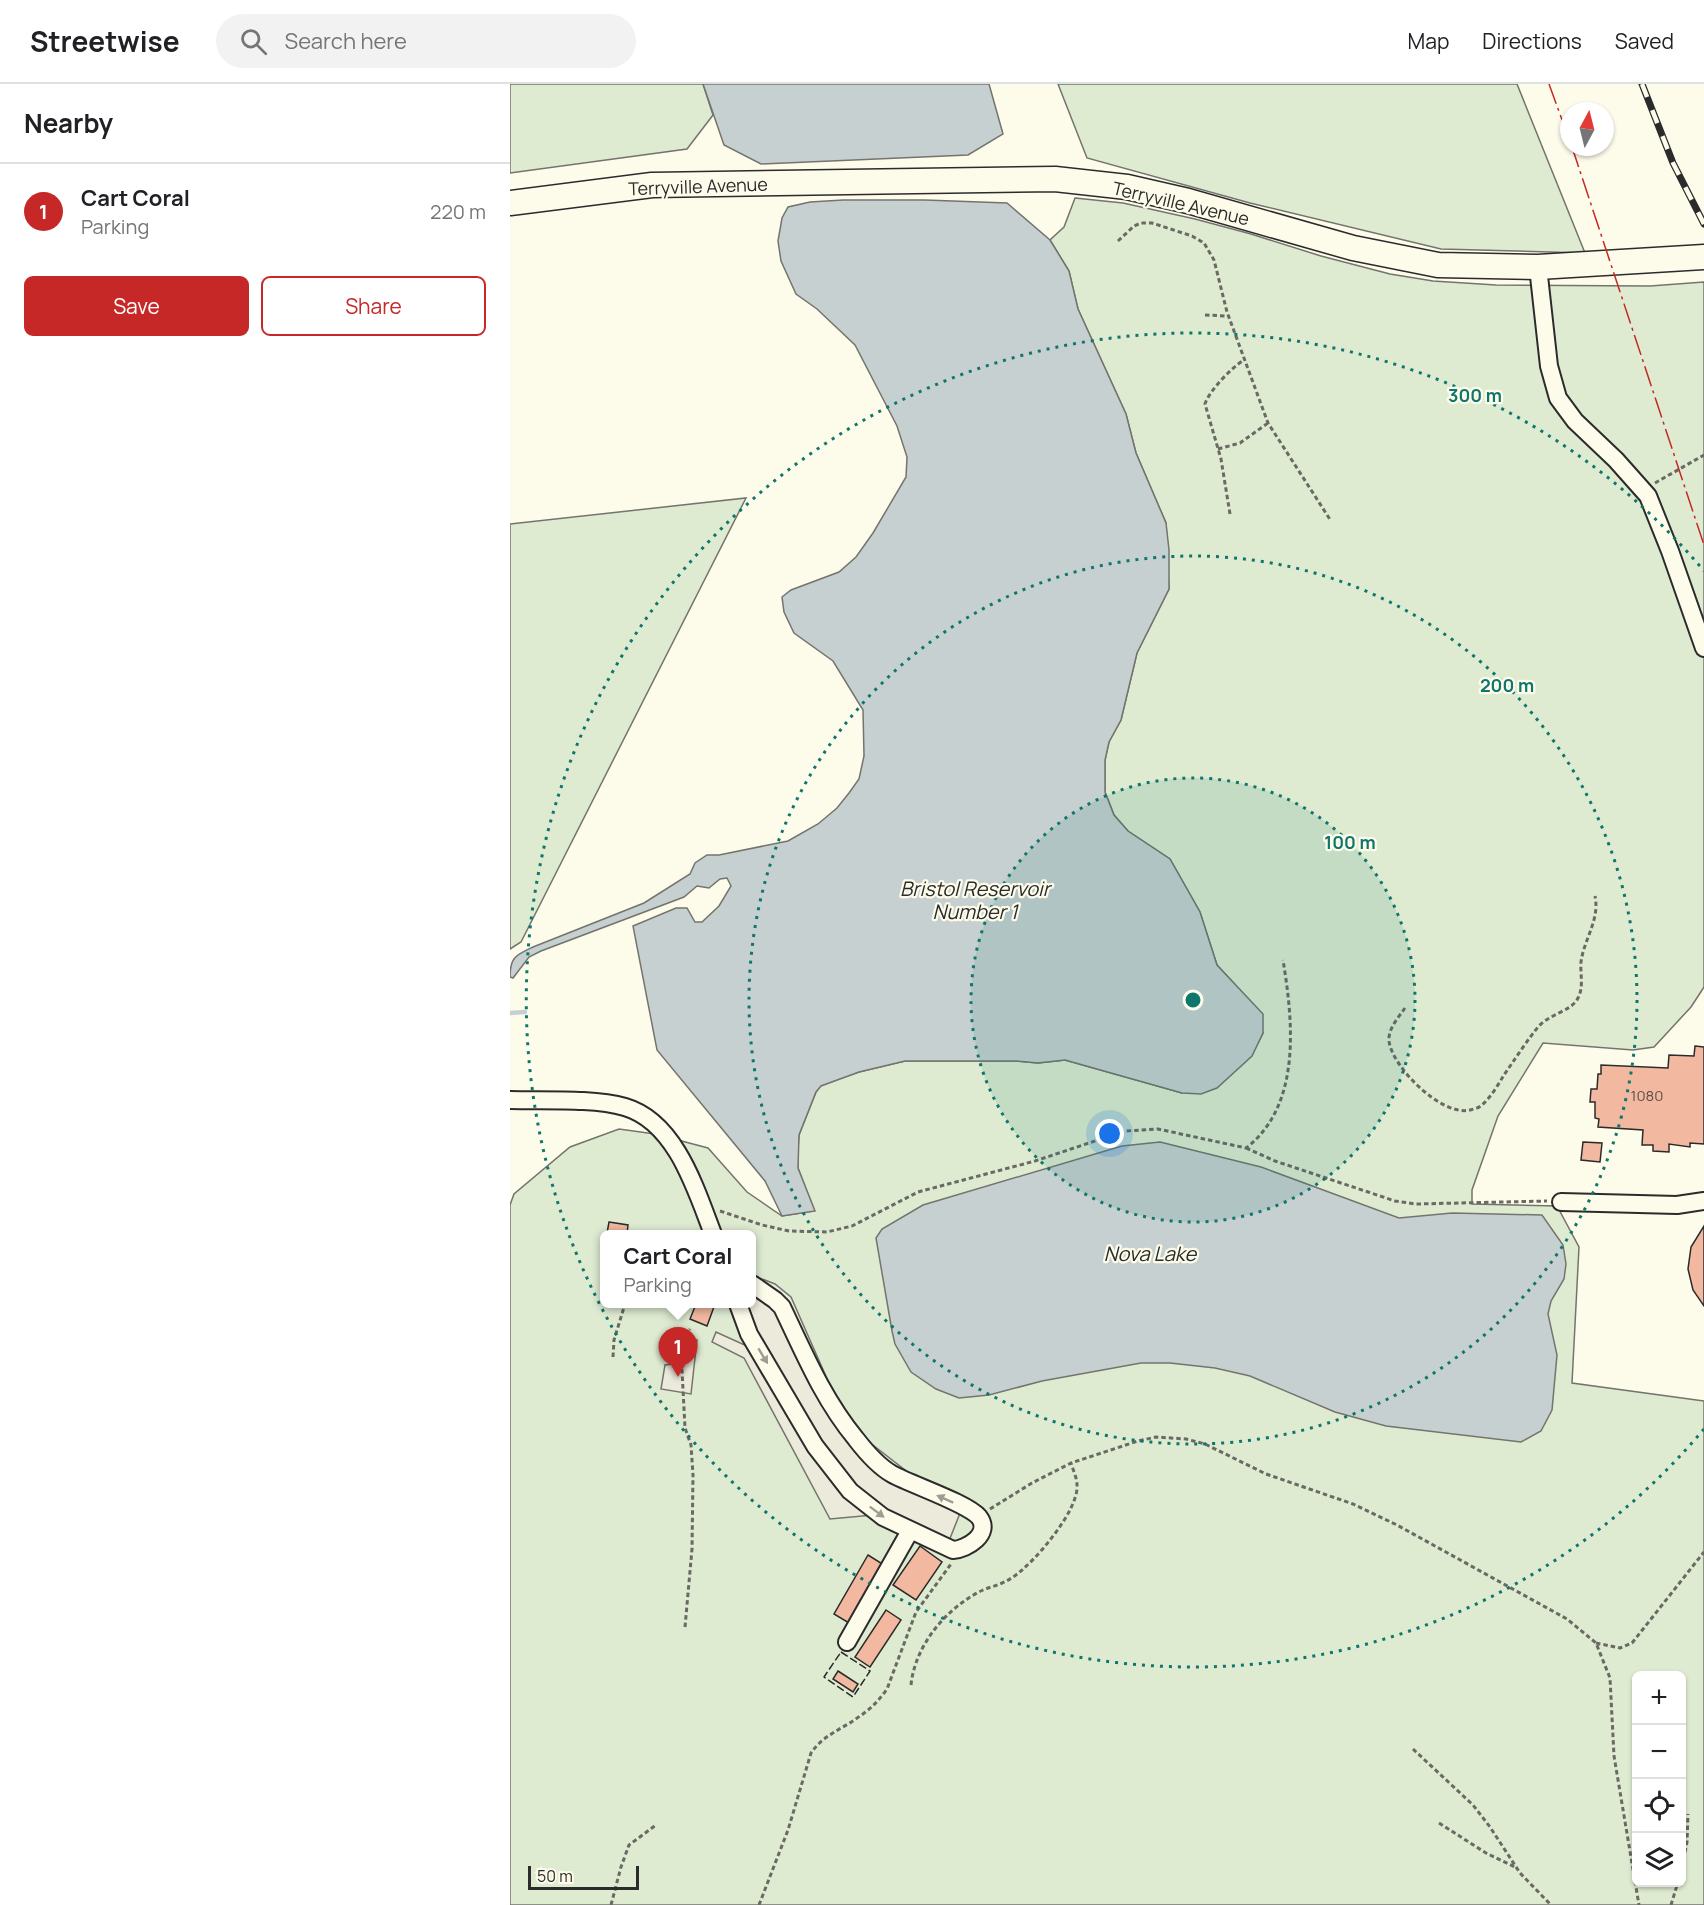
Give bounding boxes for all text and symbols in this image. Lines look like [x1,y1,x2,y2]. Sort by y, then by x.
search box [216,14,636,68]
text: Streetwise [30,22,180,60]
icon: search [237,25,270,58]
text: Search here [285,26,407,56]
text: Map [1408,27,1449,55]
text: Directions [1482,27,1582,55]
text: Saved [1615,27,1674,55]
north arrow [1560,102,1614,156]
text: Nearby [24,105,113,141]
street label: Terryville Avenue [628,172,768,200]
street label: Terryville Avenue [1110,176,1252,230]
text: Cart Coral [81,183,190,213]
text: 1 [39,198,48,225]
text: 220 m [430,198,486,225]
text: Parking [81,213,149,240]
button: Save [24,276,249,336]
button: Share [261,276,486,336]
text: 300 m [1448,383,1502,407]
text: 200 m [1480,673,1534,697]
text: 100 m [1324,830,1376,854]
water label: Bristol Reservoir Number 1 [900,875,1053,925]
centre of rings [1183,990,1203,1010]
house number: 1080 [1631,1085,1663,1106]
your location [1095,1119,1124,1148]
popup [600,1230,756,1308]
water label: Nova Lake [1104,1240,1198,1267]
text: Cart Coral [624,1241,732,1271]
text: Parking [624,1271,692,1298]
pin: 1 [658,1328,698,1377]
one-way arrow [757,1348,768,1364]
one-way arrow [937,1494,954,1503]
one-way arrow [868,1506,884,1518]
map controls [1632,1671,1686,1887]
button: + [1632,1671,1686,1725]
button: − [1632,1725,1686,1779]
button: locate [1632,1779,1686,1833]
button: layers [1632,1833,1686,1887]
scale bar [528,1863,639,1890]
text: 50 m [537,1865,573,1887]

